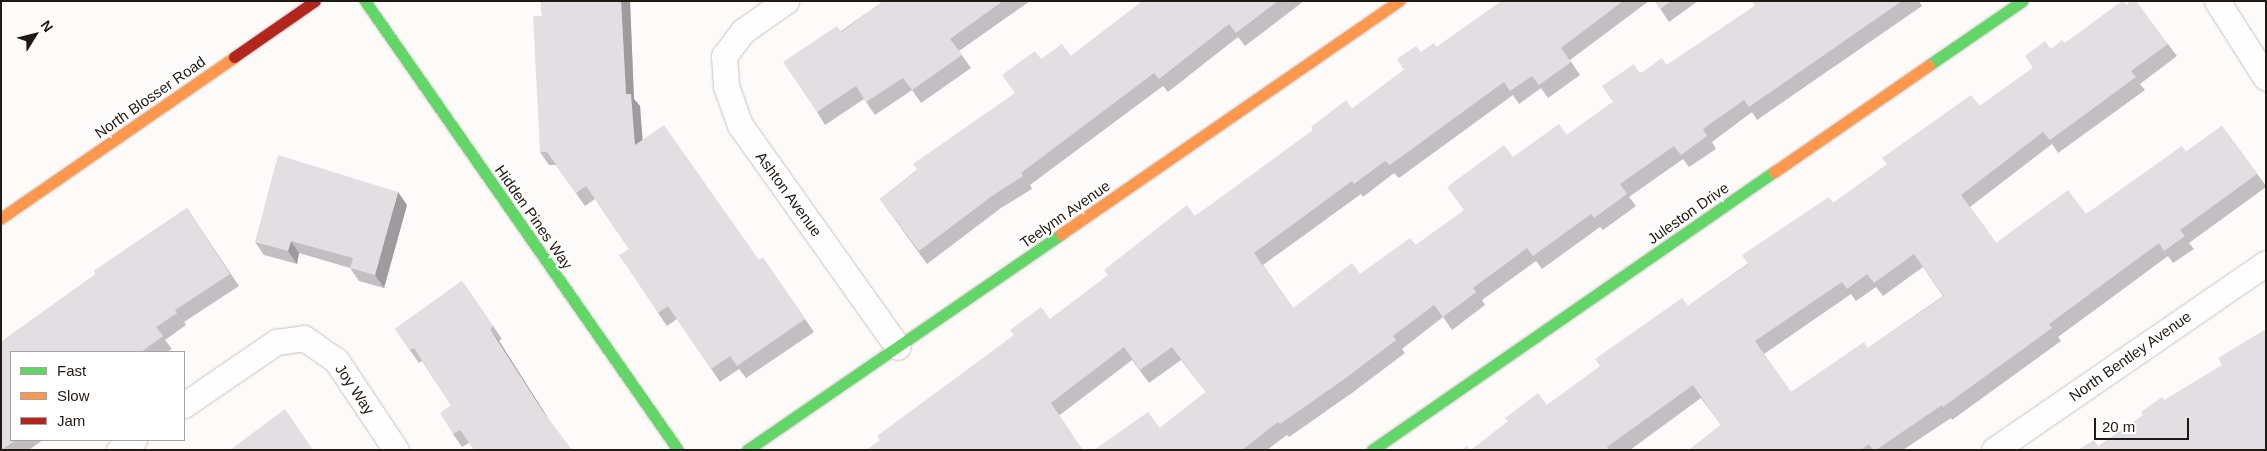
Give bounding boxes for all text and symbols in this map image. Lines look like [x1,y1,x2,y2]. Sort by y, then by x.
north arrow [10,10,60,60]
text: N [38,17,57,35]
street label: North Blosser Road [91,52,209,142]
street label: Ashton Avenue [752,148,826,240]
street label: Hidden Pines Way [491,162,577,272]
street label: Teelynn Avenue [1016,176,1114,252]
street label: Juleston Drive [1644,178,1732,248]
street label: North Bentley Avenue [2065,307,2195,405]
legend [10,351,185,441]
street label: Joy Way [332,360,378,418]
text: Fast [57,362,86,379]
text: Slow [57,387,90,404]
scale bar [2097,408,2192,440]
text: Jam [57,412,85,429]
text: 20 m [2102,418,2135,435]

